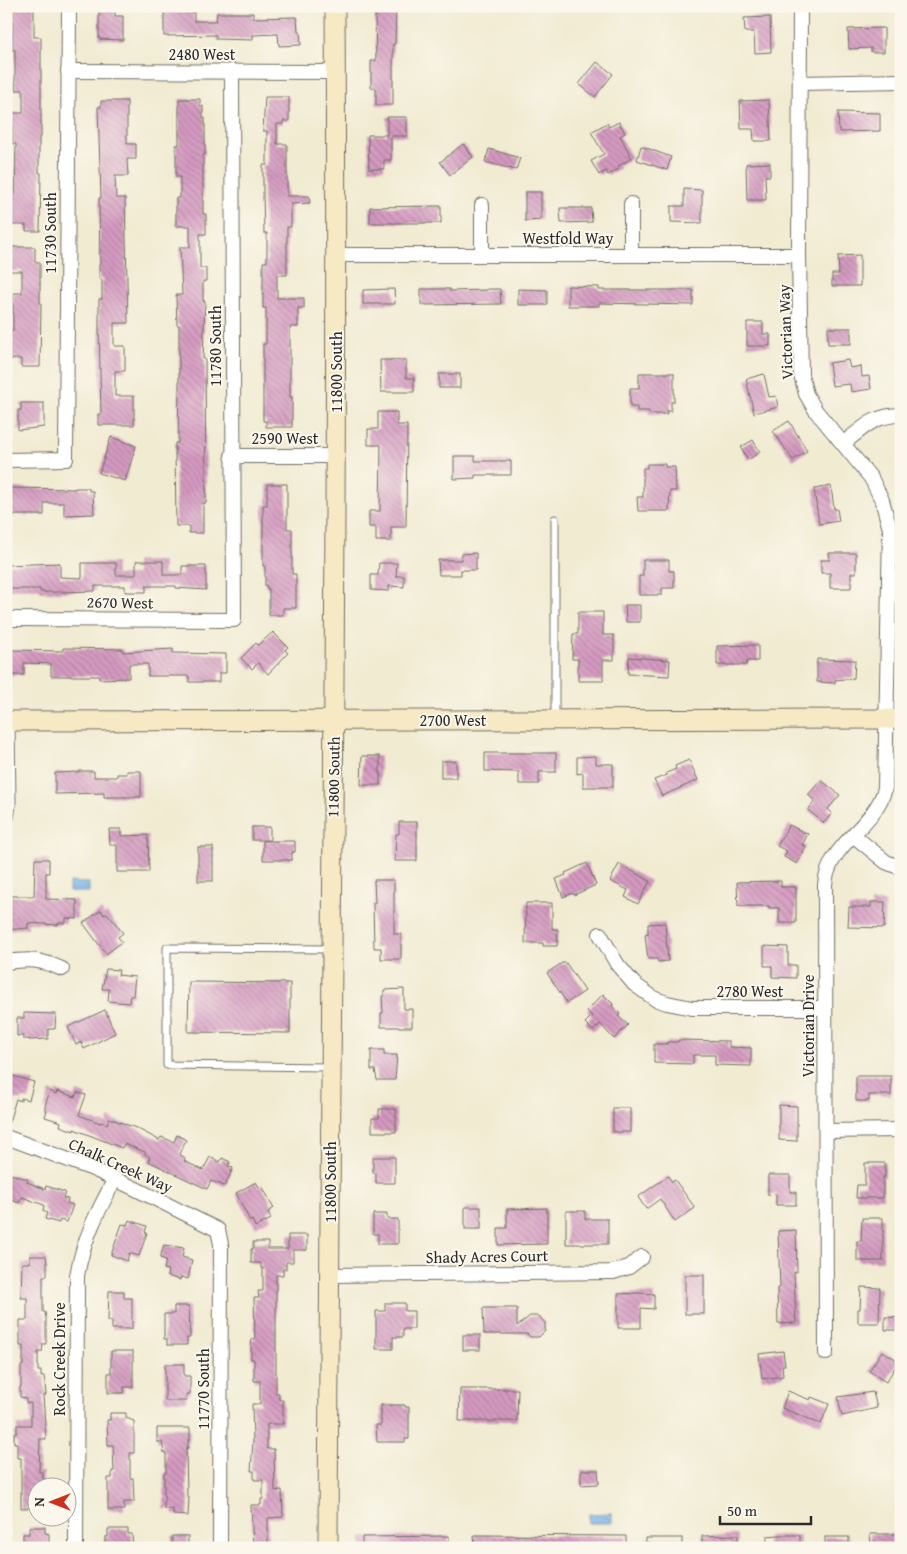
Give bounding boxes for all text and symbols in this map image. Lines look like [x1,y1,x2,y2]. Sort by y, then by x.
street label: 2480 West [169,42,236,66]
street label: 11730 South [38,192,62,274]
street label: Westfold Way [523,226,613,250]
street label: Victorian Way [771,284,799,380]
street label: 11780 South [203,305,227,387]
street label: 11800 South [324,331,348,413]
street label: 2590 West [252,426,319,450]
street label: 2670 West [86,589,154,615]
street label: 2700 West [420,708,487,732]
street label: 11800 South [320,736,346,818]
street label: Victorian Drive [796,975,820,1077]
street label: 2780 West [717,979,784,1003]
street label: Chalk Creek Way [65,1131,177,1199]
street label: 11800 South [318,1141,342,1223]
street label: Shady Acres Court [425,1243,549,1269]
street label: Rock Creek Drive [47,1302,71,1416]
street label: 11770 South [191,1348,215,1430]
north arrow [28,1476,78,1526]
scale bar [720,1494,811,1526]
text: N [29,1497,49,1507]
text: 50 m [727,1500,758,1521]

